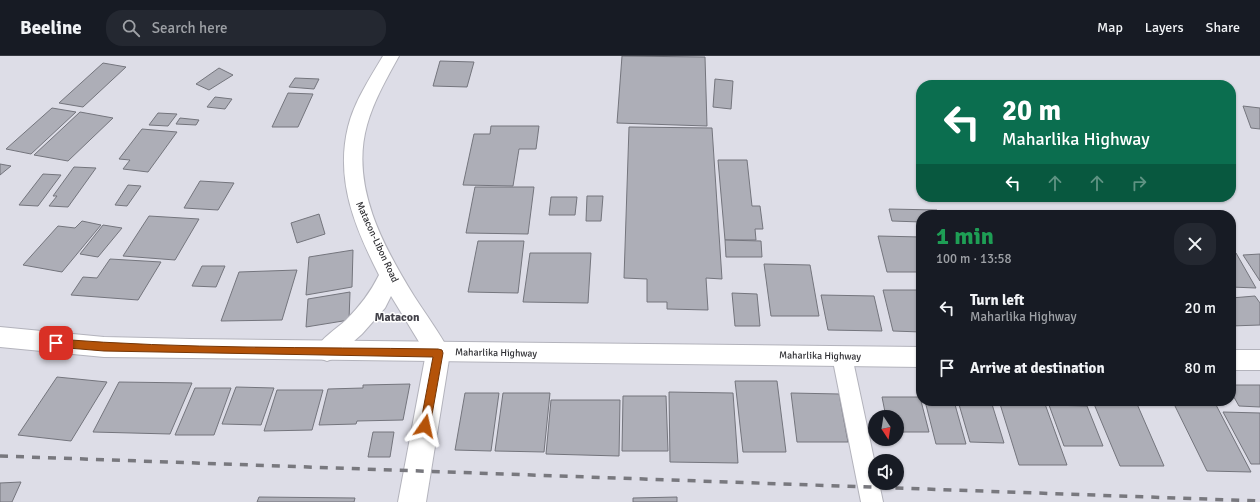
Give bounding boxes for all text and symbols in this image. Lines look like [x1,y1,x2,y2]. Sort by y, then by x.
search box [106,10,386,46]
text: Beeline [20,16,82,40]
icon: search [120,17,142,39]
text: Search here [152,19,227,37]
text: Map [1097,19,1123,36]
text: Layers [1145,19,1184,36]
text: Share [1206,19,1240,36]
text: 20 m [1002,94,1061,128]
icon: left [936,96,988,148]
text: Maharlika Highway [1002,128,1150,150]
icon: left [1002,172,1024,194]
icon: ahead [1044,172,1066,194]
icon: ahead [1086,172,1108,194]
icon: right [1128,172,1150,194]
street label: Matacon-Libon Road [353,200,401,284]
text: 1 min [936,221,994,251]
button: close [1174,223,1216,265]
text: 100 m · 13:58 [936,251,1012,267]
text: Turn left [970,291,1024,309]
icon: left [936,297,958,319]
text: 20 m [1185,299,1216,317]
text: Maharlika Highway [970,309,1077,325]
district label: Matacon [374,310,420,325]
pin [39,326,73,360]
icon: arrive [45,332,67,354]
street label: Maharlika Highway [455,346,537,360]
street label: Maharlika Highway [779,349,861,363]
icon: arrive [936,357,958,379]
text: Arrive at destination [970,359,1105,377]
text: 80 m [1185,359,1216,377]
position arrow [404,405,446,447]
north arrow [868,410,904,446]
map controls [868,410,904,490]
button: sound [868,454,904,490]

